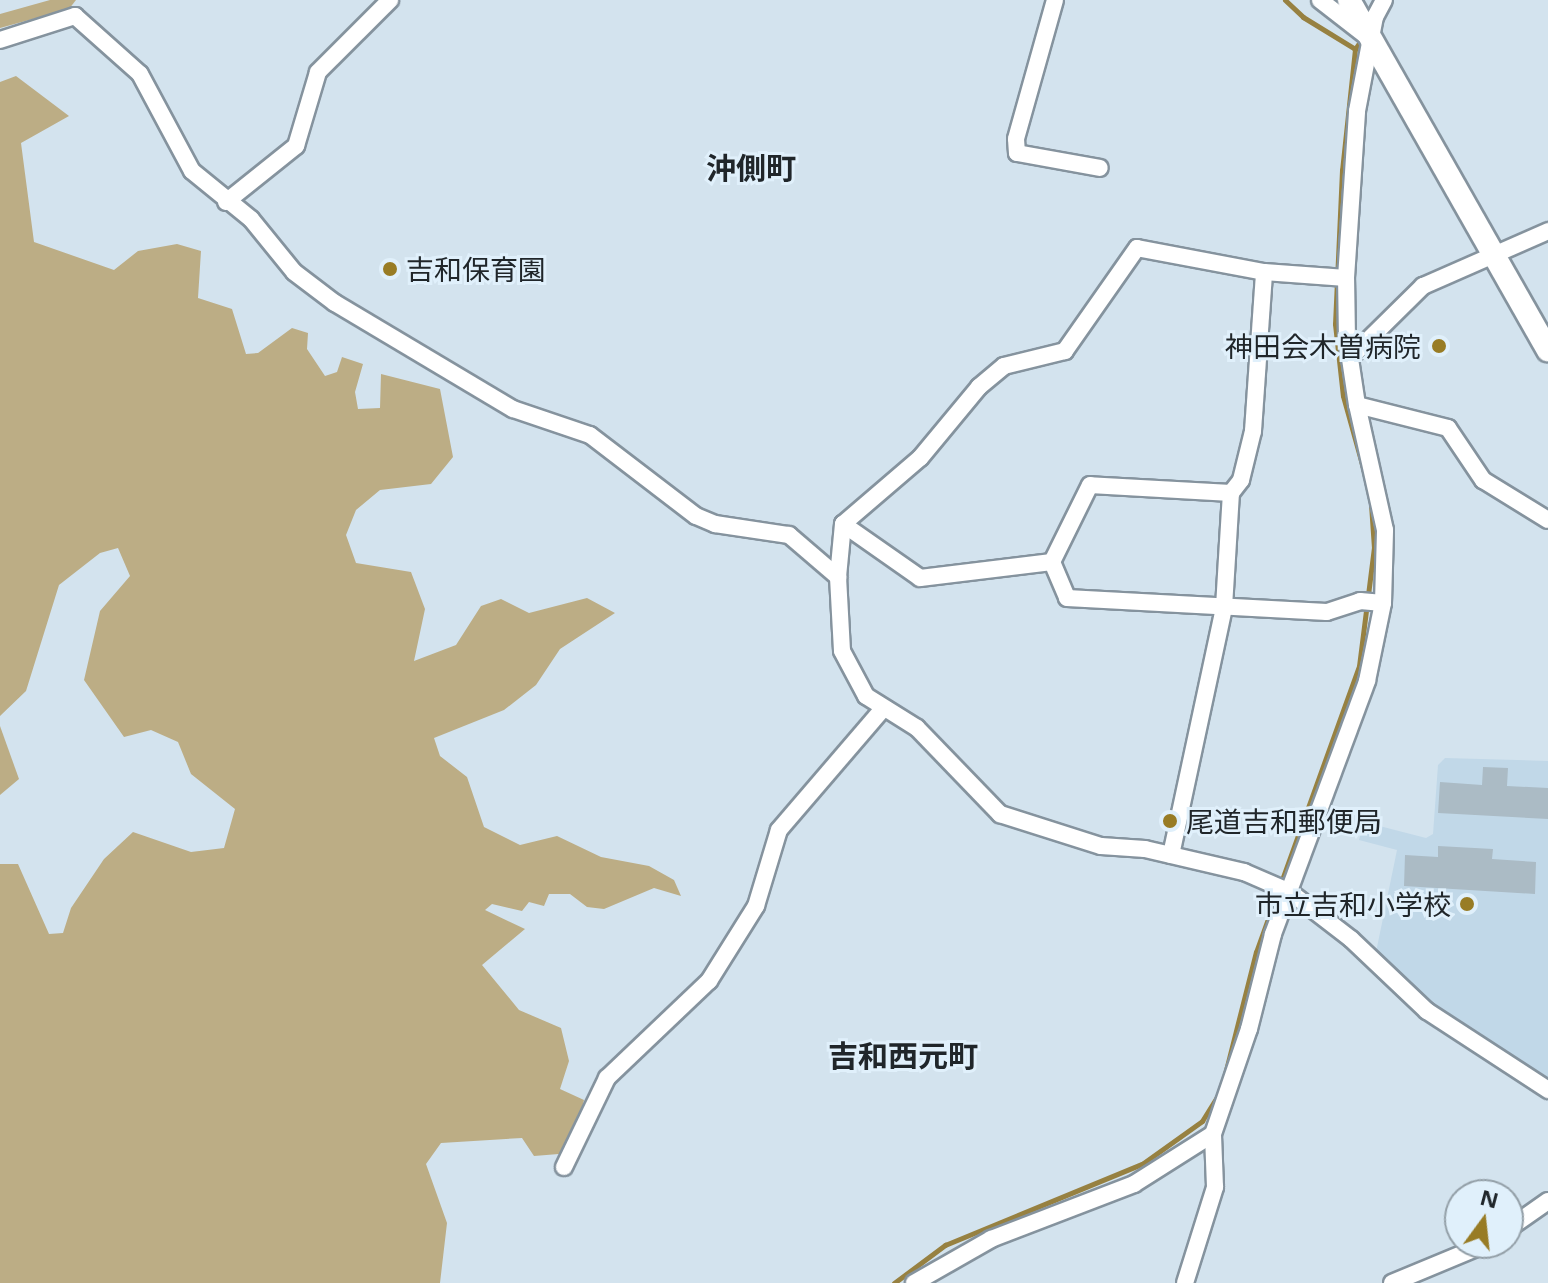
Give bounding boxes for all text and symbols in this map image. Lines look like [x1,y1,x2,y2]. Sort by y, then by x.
district label: 沖側町 [706,150,796,186]
place label: 吉和保育園 [406,252,546,286]
marker: 吉和保育園 [381,260,399,278]
place label: 神田会木曽病院 [1225,329,1421,363]
marker: 神田会木曽病院 [1428,335,1450,357]
place label: 尾道吉和郵便局 [1186,804,1382,838]
marker: 尾道吉和郵便局 [1161,812,1179,830]
place label: 市立吉和小学校 [1255,887,1451,921]
marker: 市立吉和小学校 [1458,895,1476,913]
district label: 吉和西元町 [828,1038,978,1074]
north arrow [1444,1179,1524,1259]
text: N [1477,1181,1502,1215]

